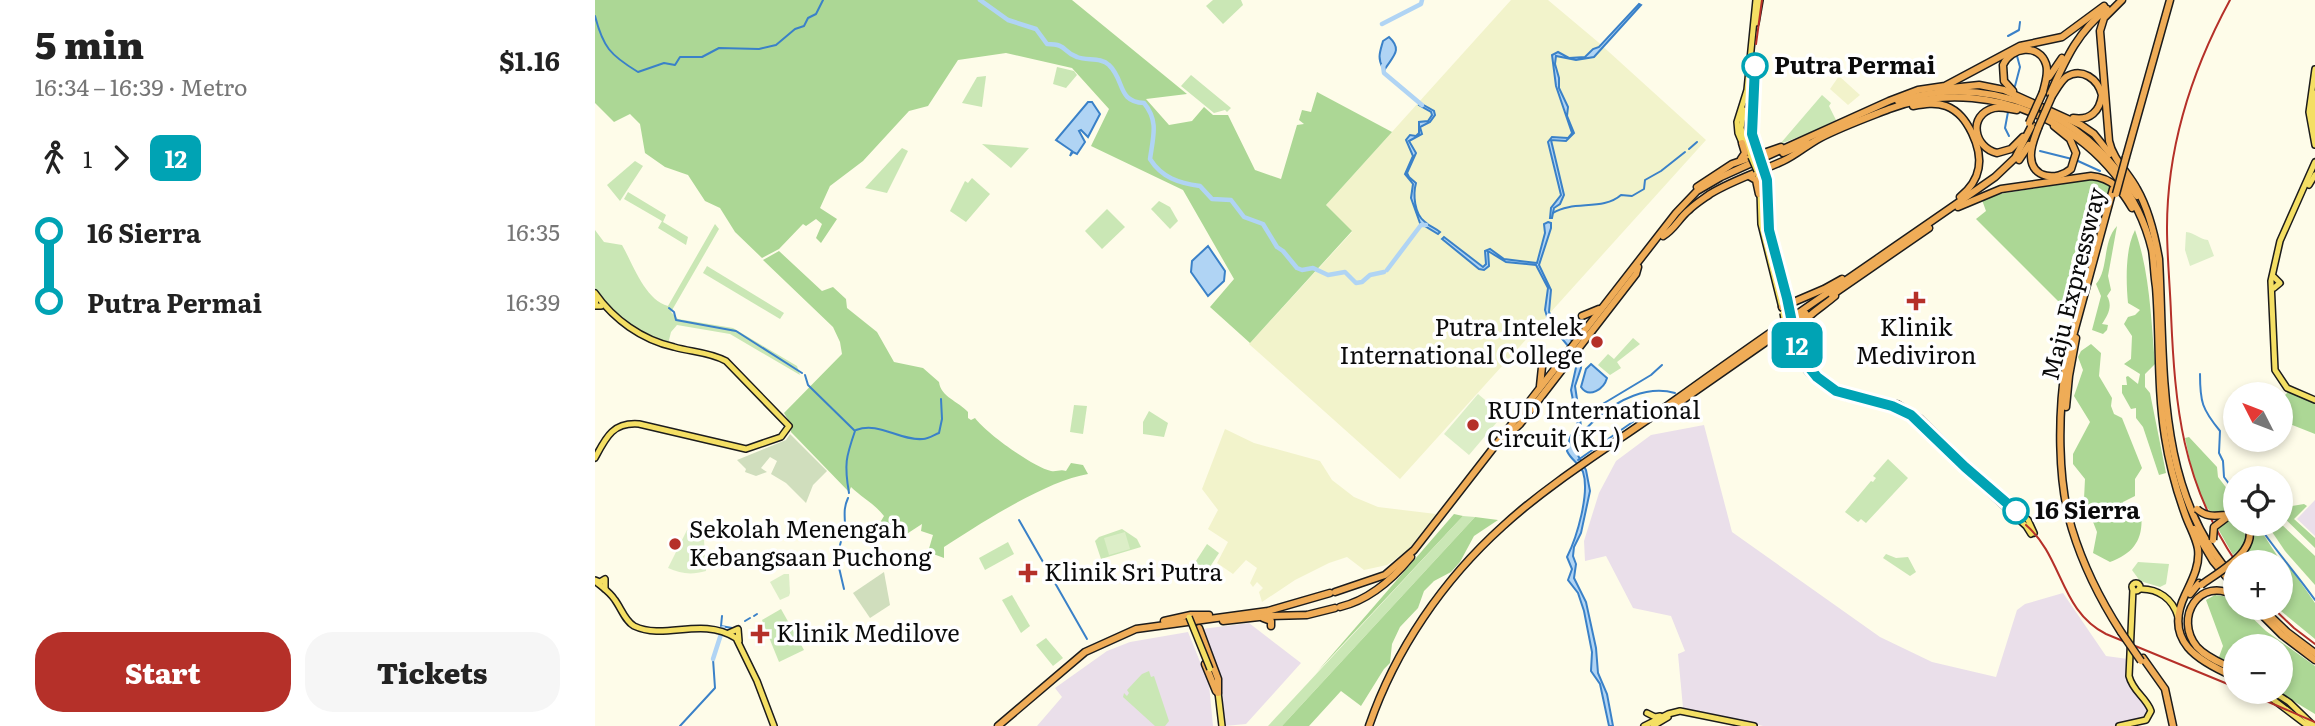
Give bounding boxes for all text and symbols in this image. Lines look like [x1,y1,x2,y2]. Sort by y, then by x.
text: 5 min [35,14,144,71]
text: $1.16 [499,40,560,79]
place label: Putra Permai [1774,46,1936,81]
marker: Putra Permai [1742,53,1768,79]
text: 16:34 – 16:39 · Metro [35,69,248,103]
icon: walk [35,139,73,177]
icon: forward [102,139,140,177]
text: 12 [164,140,187,175]
text: 1 [83,141,92,175]
street label: Maju Expressway [2031,183,2112,383]
text: 16 Sierra [87,212,201,251]
text: 16:35 [507,214,560,248]
text: Putra Permai [87,282,262,321]
text: 16:39 [506,284,560,318]
marker: Klinik Mediviron [1906,291,1926,311]
place label: Putra Intelek International College [1339,308,1583,371]
place label: Klinik Mediviron [1855,308,1977,371]
line badge: 12 [1765,322,1829,368]
text: 12 [1786,327,1808,362]
marker: Putra Intelek International College [1589,334,1605,350]
north arrow [2223,382,2293,452]
map controls [2223,382,2293,704]
place label: RUD International Circuit (KL) [1487,391,1700,454]
marker: RUD International Circuit (KL) [1465,417,1481,433]
button: locate [2223,466,2293,536]
place label: 16 Sierra [2035,491,2140,526]
marker: 16 Sierra [2003,498,2029,524]
place label: Sekolah Menengah Kebangsaan Puchong [689,510,933,573]
marker: Sekolah Menengah Kebangsaan Puchong [667,536,683,552]
button: + [2223,550,2293,620]
place label: Klinik Sri Putra [1044,553,1222,588]
marker: Klinik Sri Putra [1018,563,1038,583]
place label: Klinik Medilove [776,614,960,649]
marker: Klinik Medilove [750,624,770,644]
button: Start [35,632,291,712]
button: Tickets [305,632,560,712]
button: − [2223,634,2293,704]

